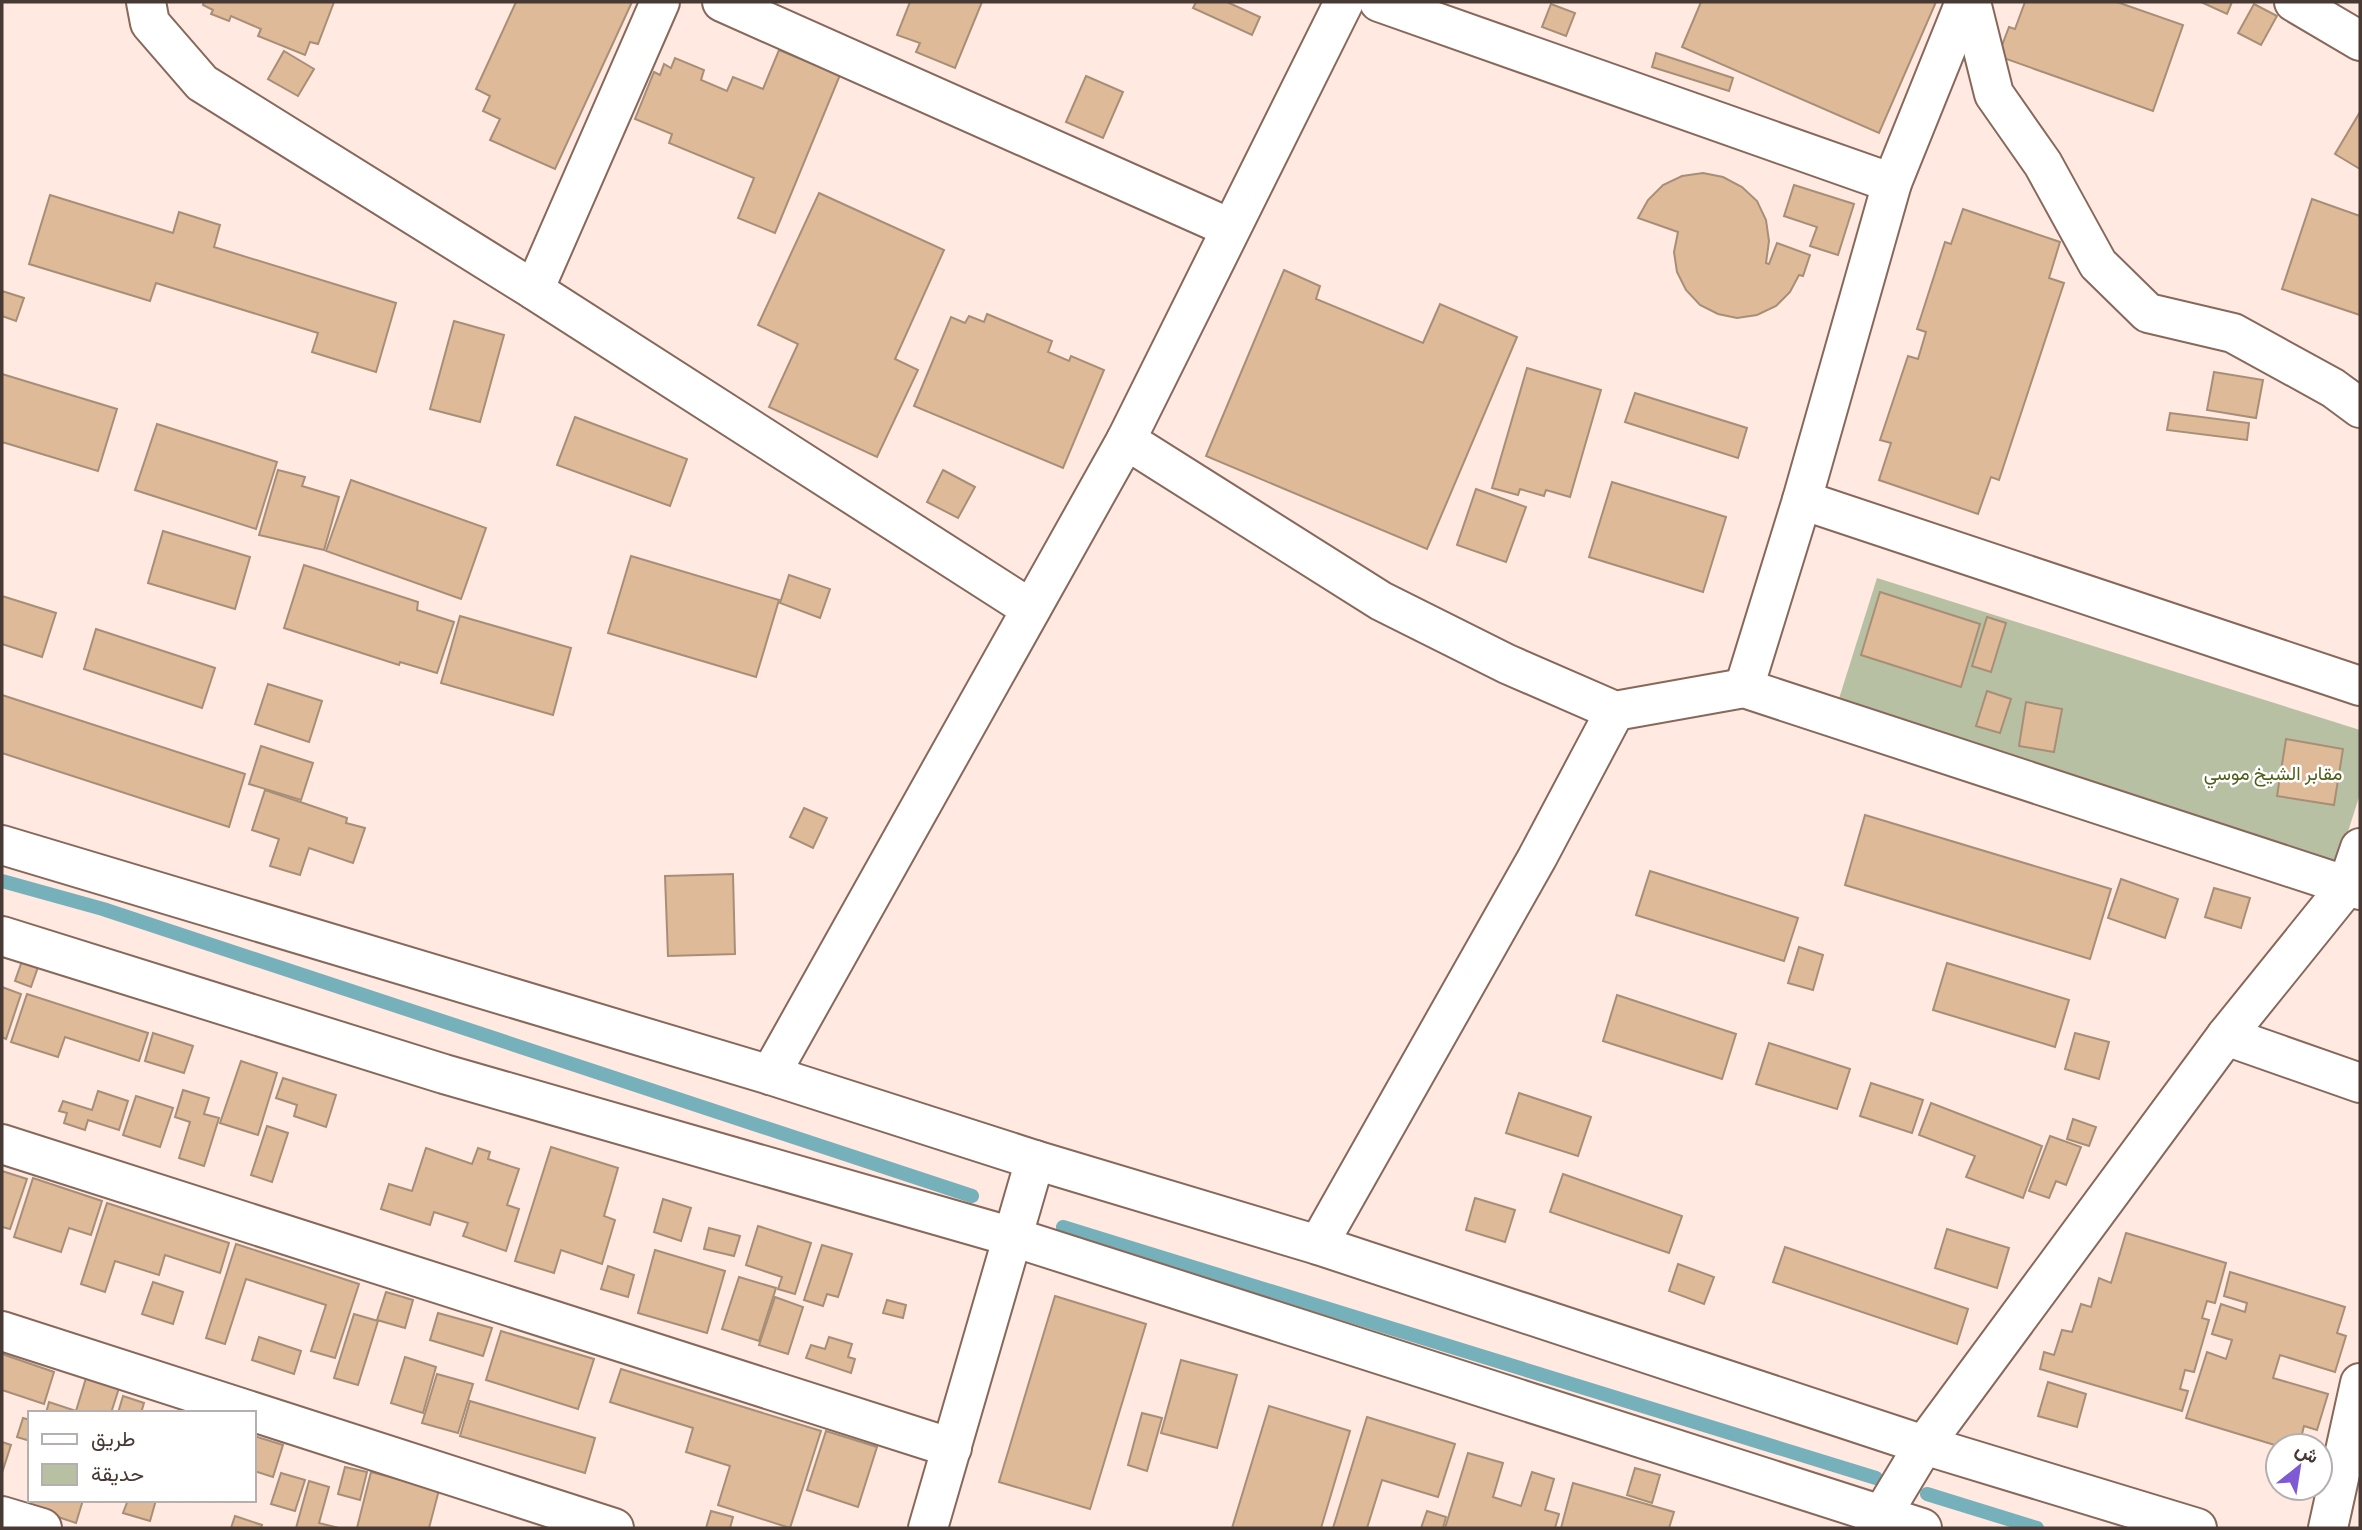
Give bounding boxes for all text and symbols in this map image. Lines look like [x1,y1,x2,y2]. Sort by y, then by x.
park label: مقابر الشيخ موسي [2204,762,2342,789]
legend [28,1411,256,1502]
text: طريق [91,1426,136,1452]
north arrow [2264,1432,2334,1502]
text: ش [2291,1437,2323,1469]
text: حديقة [91,1461,144,1487]

